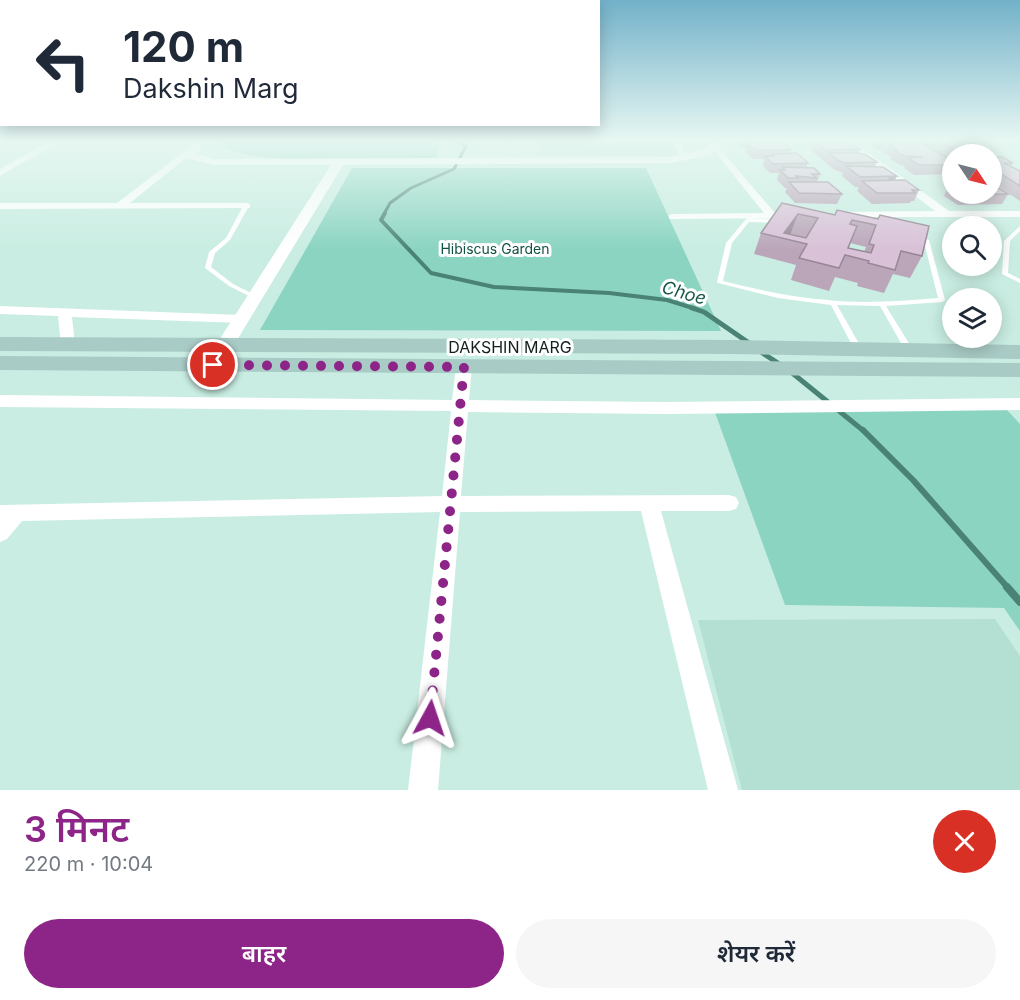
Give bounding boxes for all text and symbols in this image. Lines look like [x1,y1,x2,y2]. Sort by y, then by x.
text: 120 m [123,21,244,72]
icon: left [24,24,102,102]
text: Dakshin Marg [123,72,299,105]
north arrow [942,144,1002,204]
map controls [942,144,1002,348]
button: search [942,216,1002,276]
park label: Hibiscus Garden [440,240,550,257]
water label: Choe [660,276,709,309]
button: layers [942,288,1002,348]
street label: DAKSHIN MARG [448,337,572,357]
pin [187,339,238,390]
icon: arrive [196,348,229,381]
position arrow [398,686,462,750]
text: 3 मिनट [24,807,129,851]
button: close [933,810,996,873]
text: 220 m · 10:04 [24,852,153,876]
button: बाहर [24,919,504,988]
button: शेयर करें [516,919,996,988]

